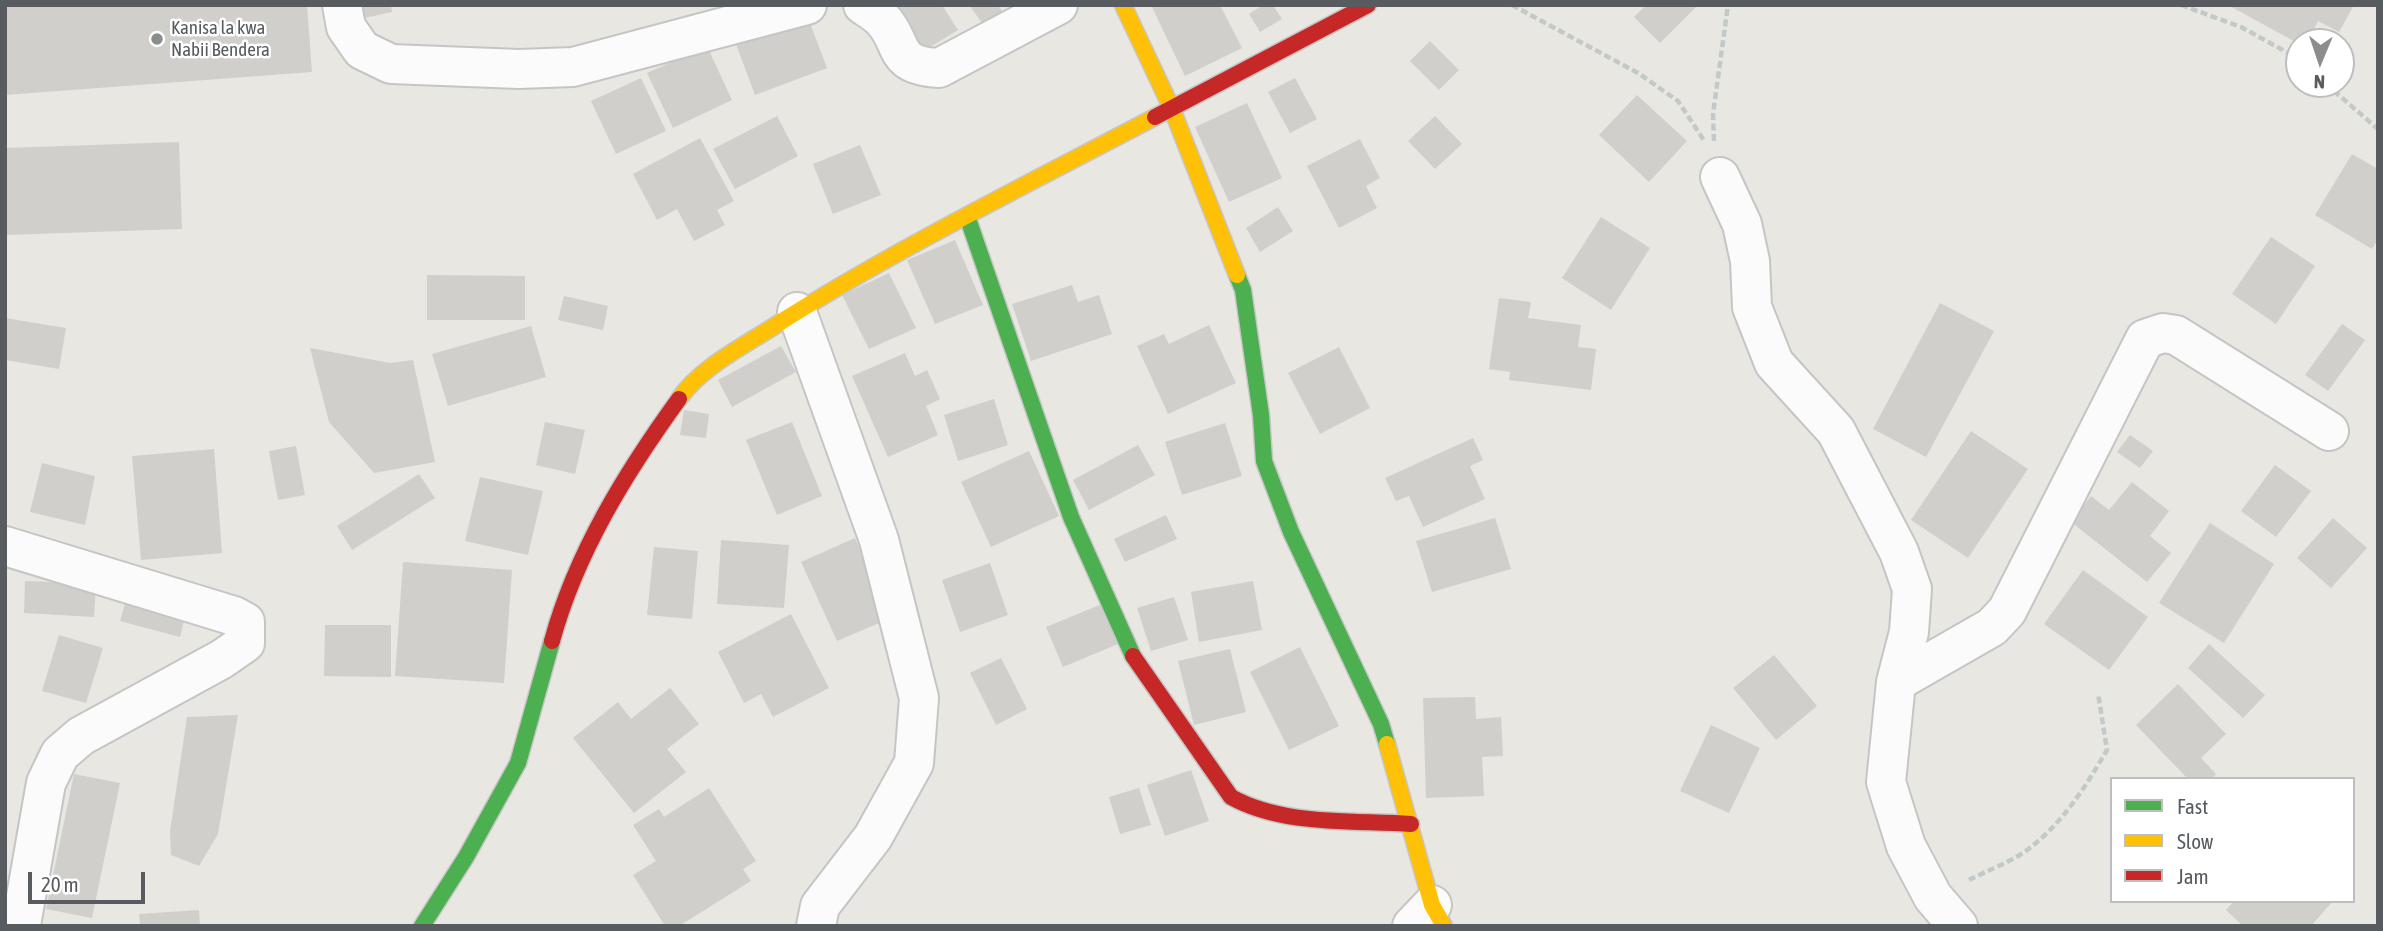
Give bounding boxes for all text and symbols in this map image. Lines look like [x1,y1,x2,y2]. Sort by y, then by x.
place label: Kanisa la kwa Nabii Bendera [171,17,270,61]
north arrow [2285,28,2355,98]
marker: Kanisa la kwa Nabii Bendera [149,31,165,47]
text: N [2313,71,2325,93]
legend [2110,777,2355,903]
text: Fast [2177,794,2208,818]
text: Slow [2177,829,2213,853]
scale bar [32,858,149,902]
text: Jam [2177,864,2209,888]
text: 20 m [41,872,79,896]

